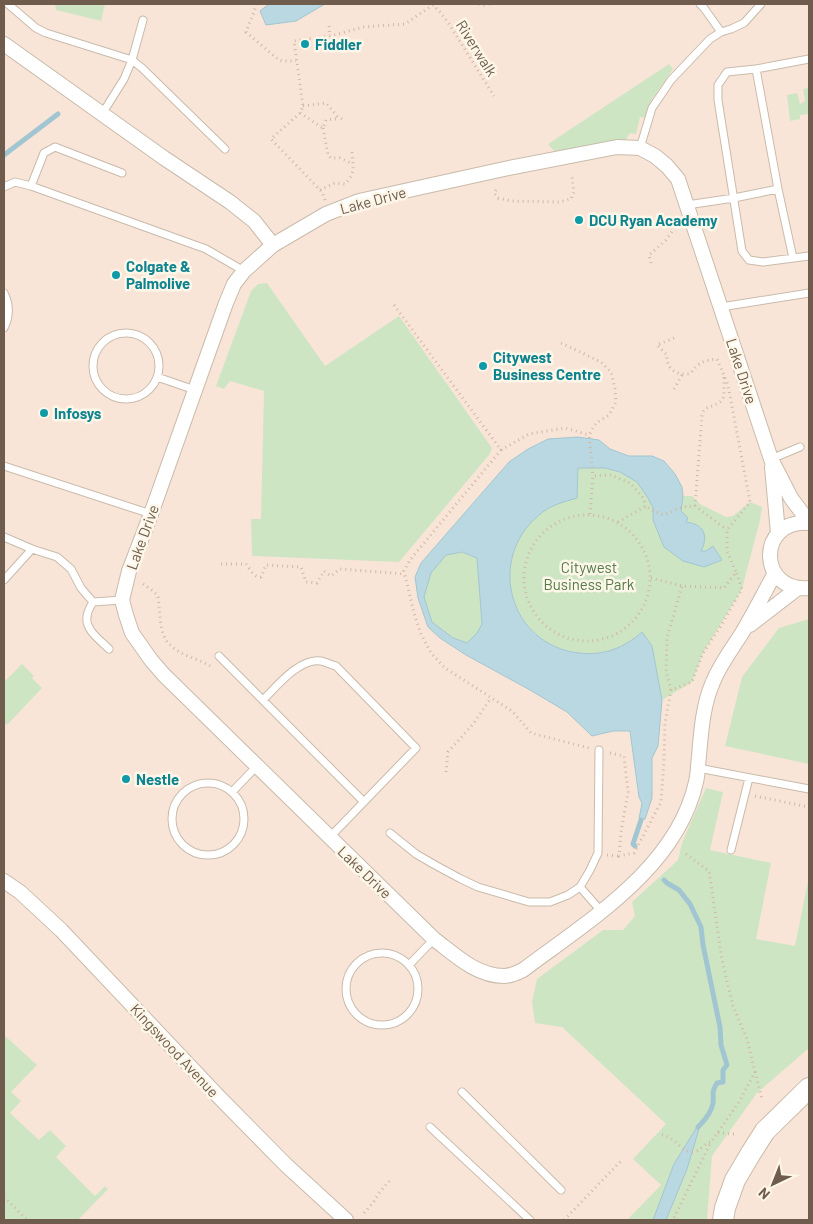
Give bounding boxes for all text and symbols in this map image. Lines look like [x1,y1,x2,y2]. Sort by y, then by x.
street label: Riverwalk [453,16,502,80]
place label: Fiddler [315,35,362,53]
marker: Fiddler [299,38,311,50]
street label: Lake Drive [338,183,408,217]
place label: DCU Ryan Academy [589,211,718,229]
marker: DCU Ryan Academy [573,214,585,226]
place label: Colgate & Palmolive [126,257,191,292]
marker: Colgate & Palmolive [110,269,122,281]
street label: Lake Drive [723,336,761,406]
place label: Citywest Business Centre [493,348,601,383]
marker: Citywest Business Centre [477,360,489,372]
place label: Infosys [54,404,102,422]
marker: Infosys [38,407,50,419]
street label: Lake Drive [122,502,162,572]
park label: Citywest Business Park [544,558,635,593]
place label: Nestle [136,770,179,788]
marker: Nestle [120,773,132,785]
street label: Lake Drive [334,842,396,902]
street label: Kingswood Avenue [127,999,223,1101]
north arrow [748,1159,798,1209]
text: N [755,1184,773,1203]

